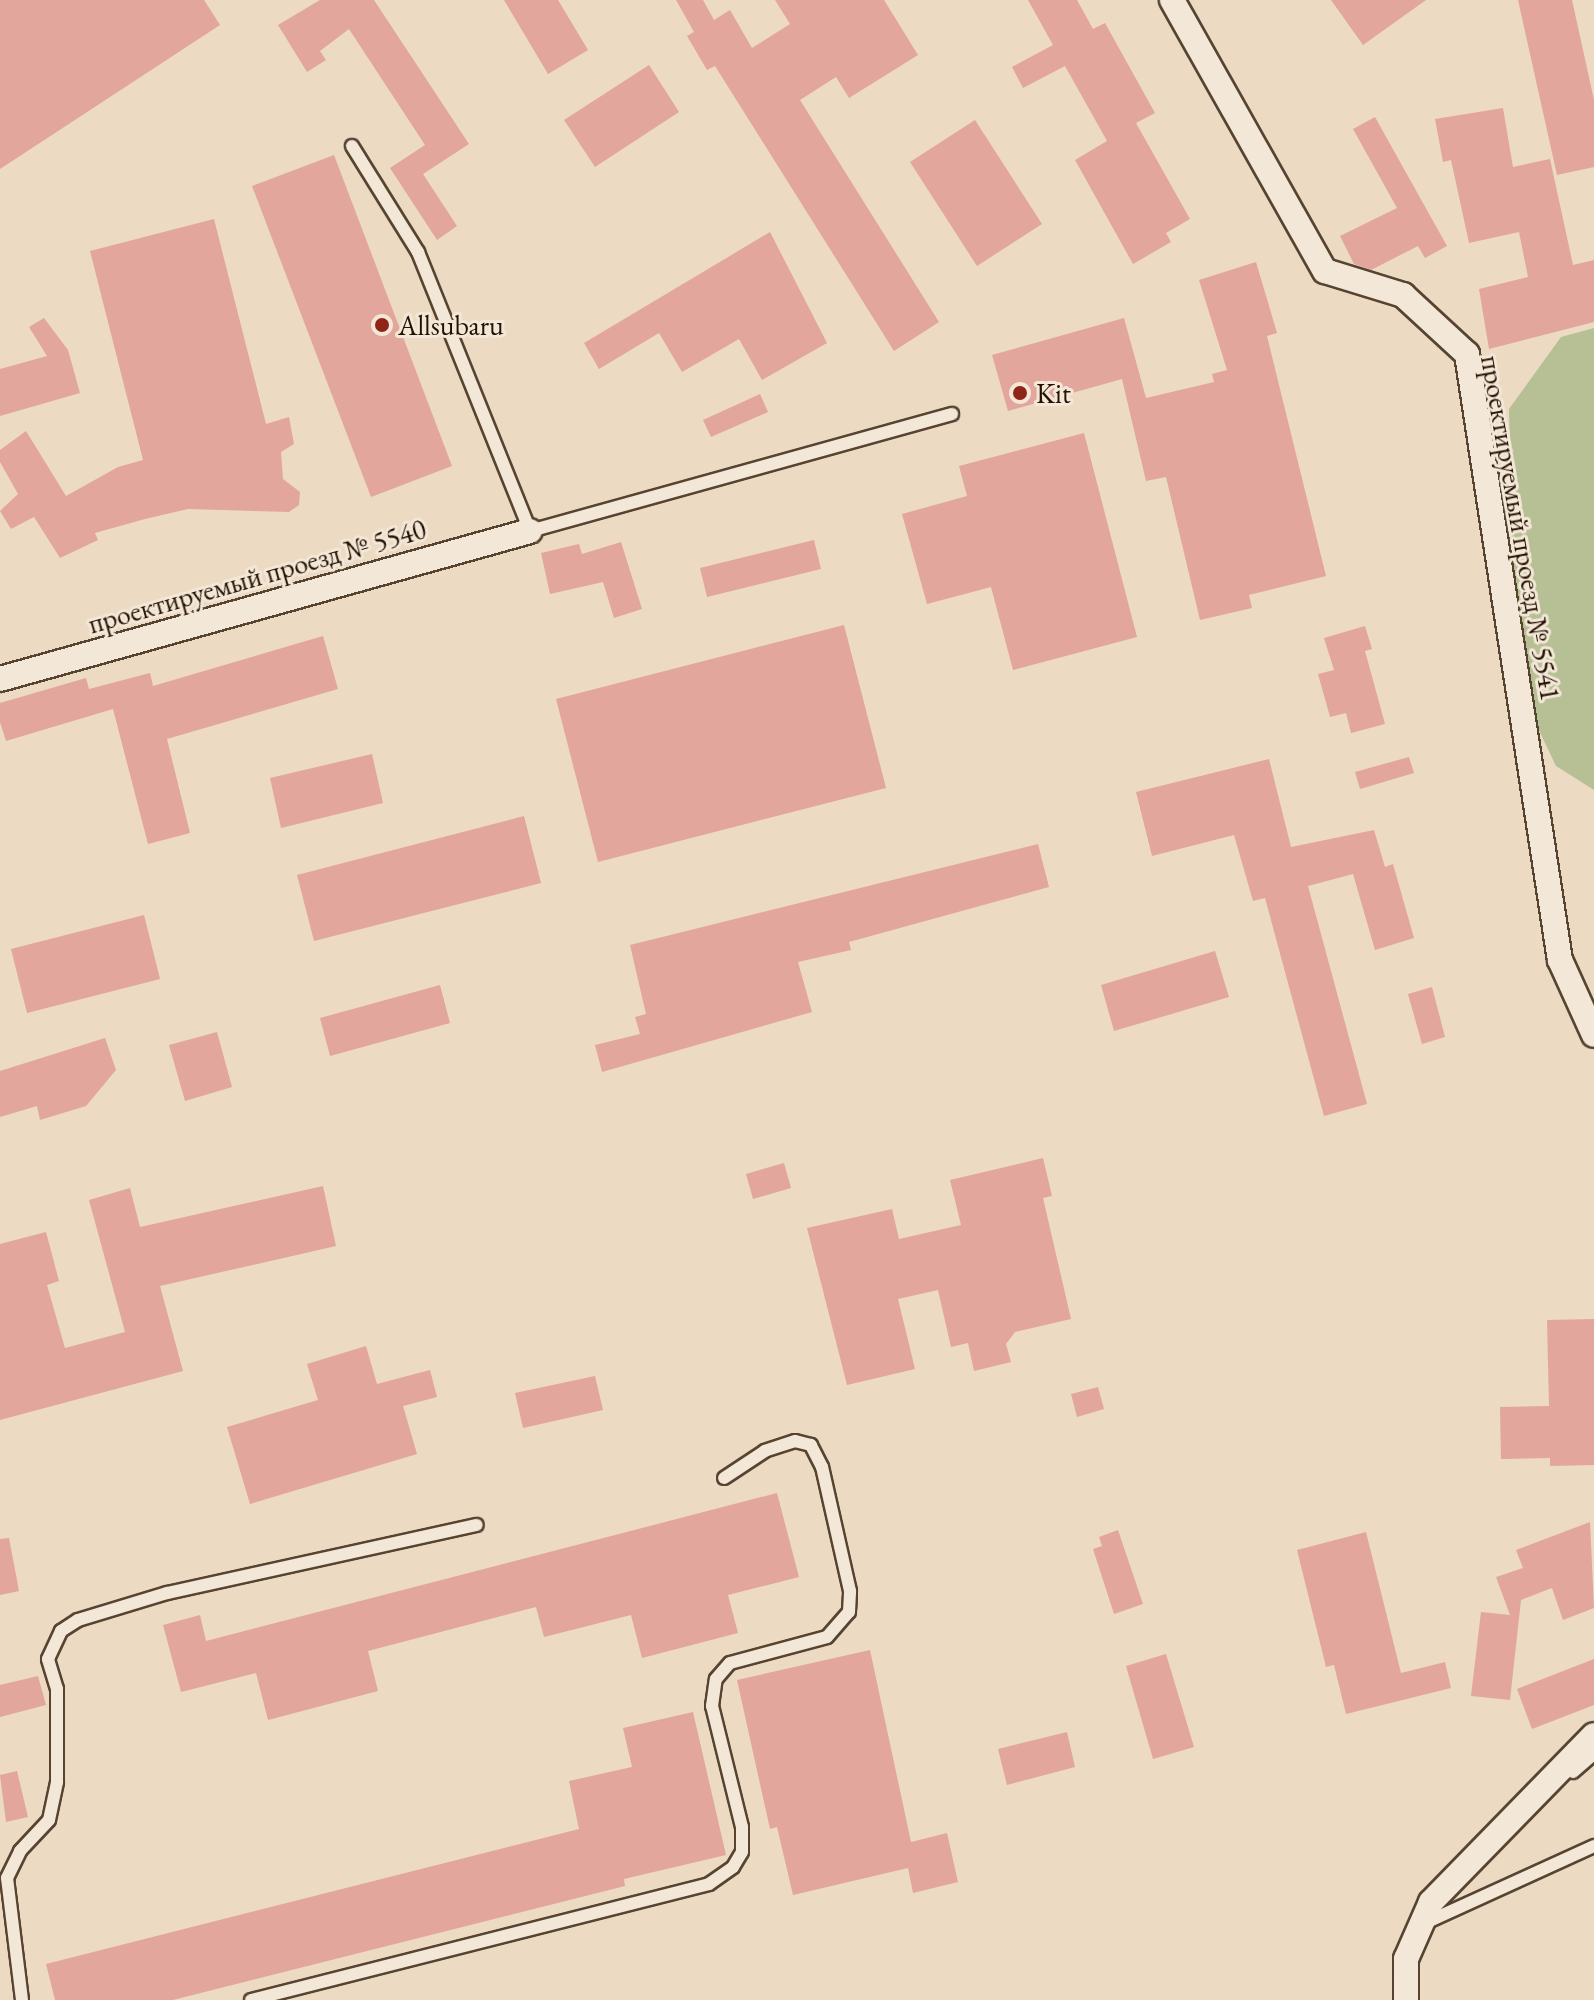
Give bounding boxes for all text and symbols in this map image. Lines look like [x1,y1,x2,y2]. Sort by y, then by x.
place label: Allsubaru [398,308,504,342]
marker: Allsubaru [373,316,391,334]
street label: проектируемый проезд № 5541 [1474,353,1568,703]
place label: Kit [1036,376,1071,410]
marker: Kit [1011,384,1029,402]
street label: проектируемый проезд № 5540 [84,512,430,640]

